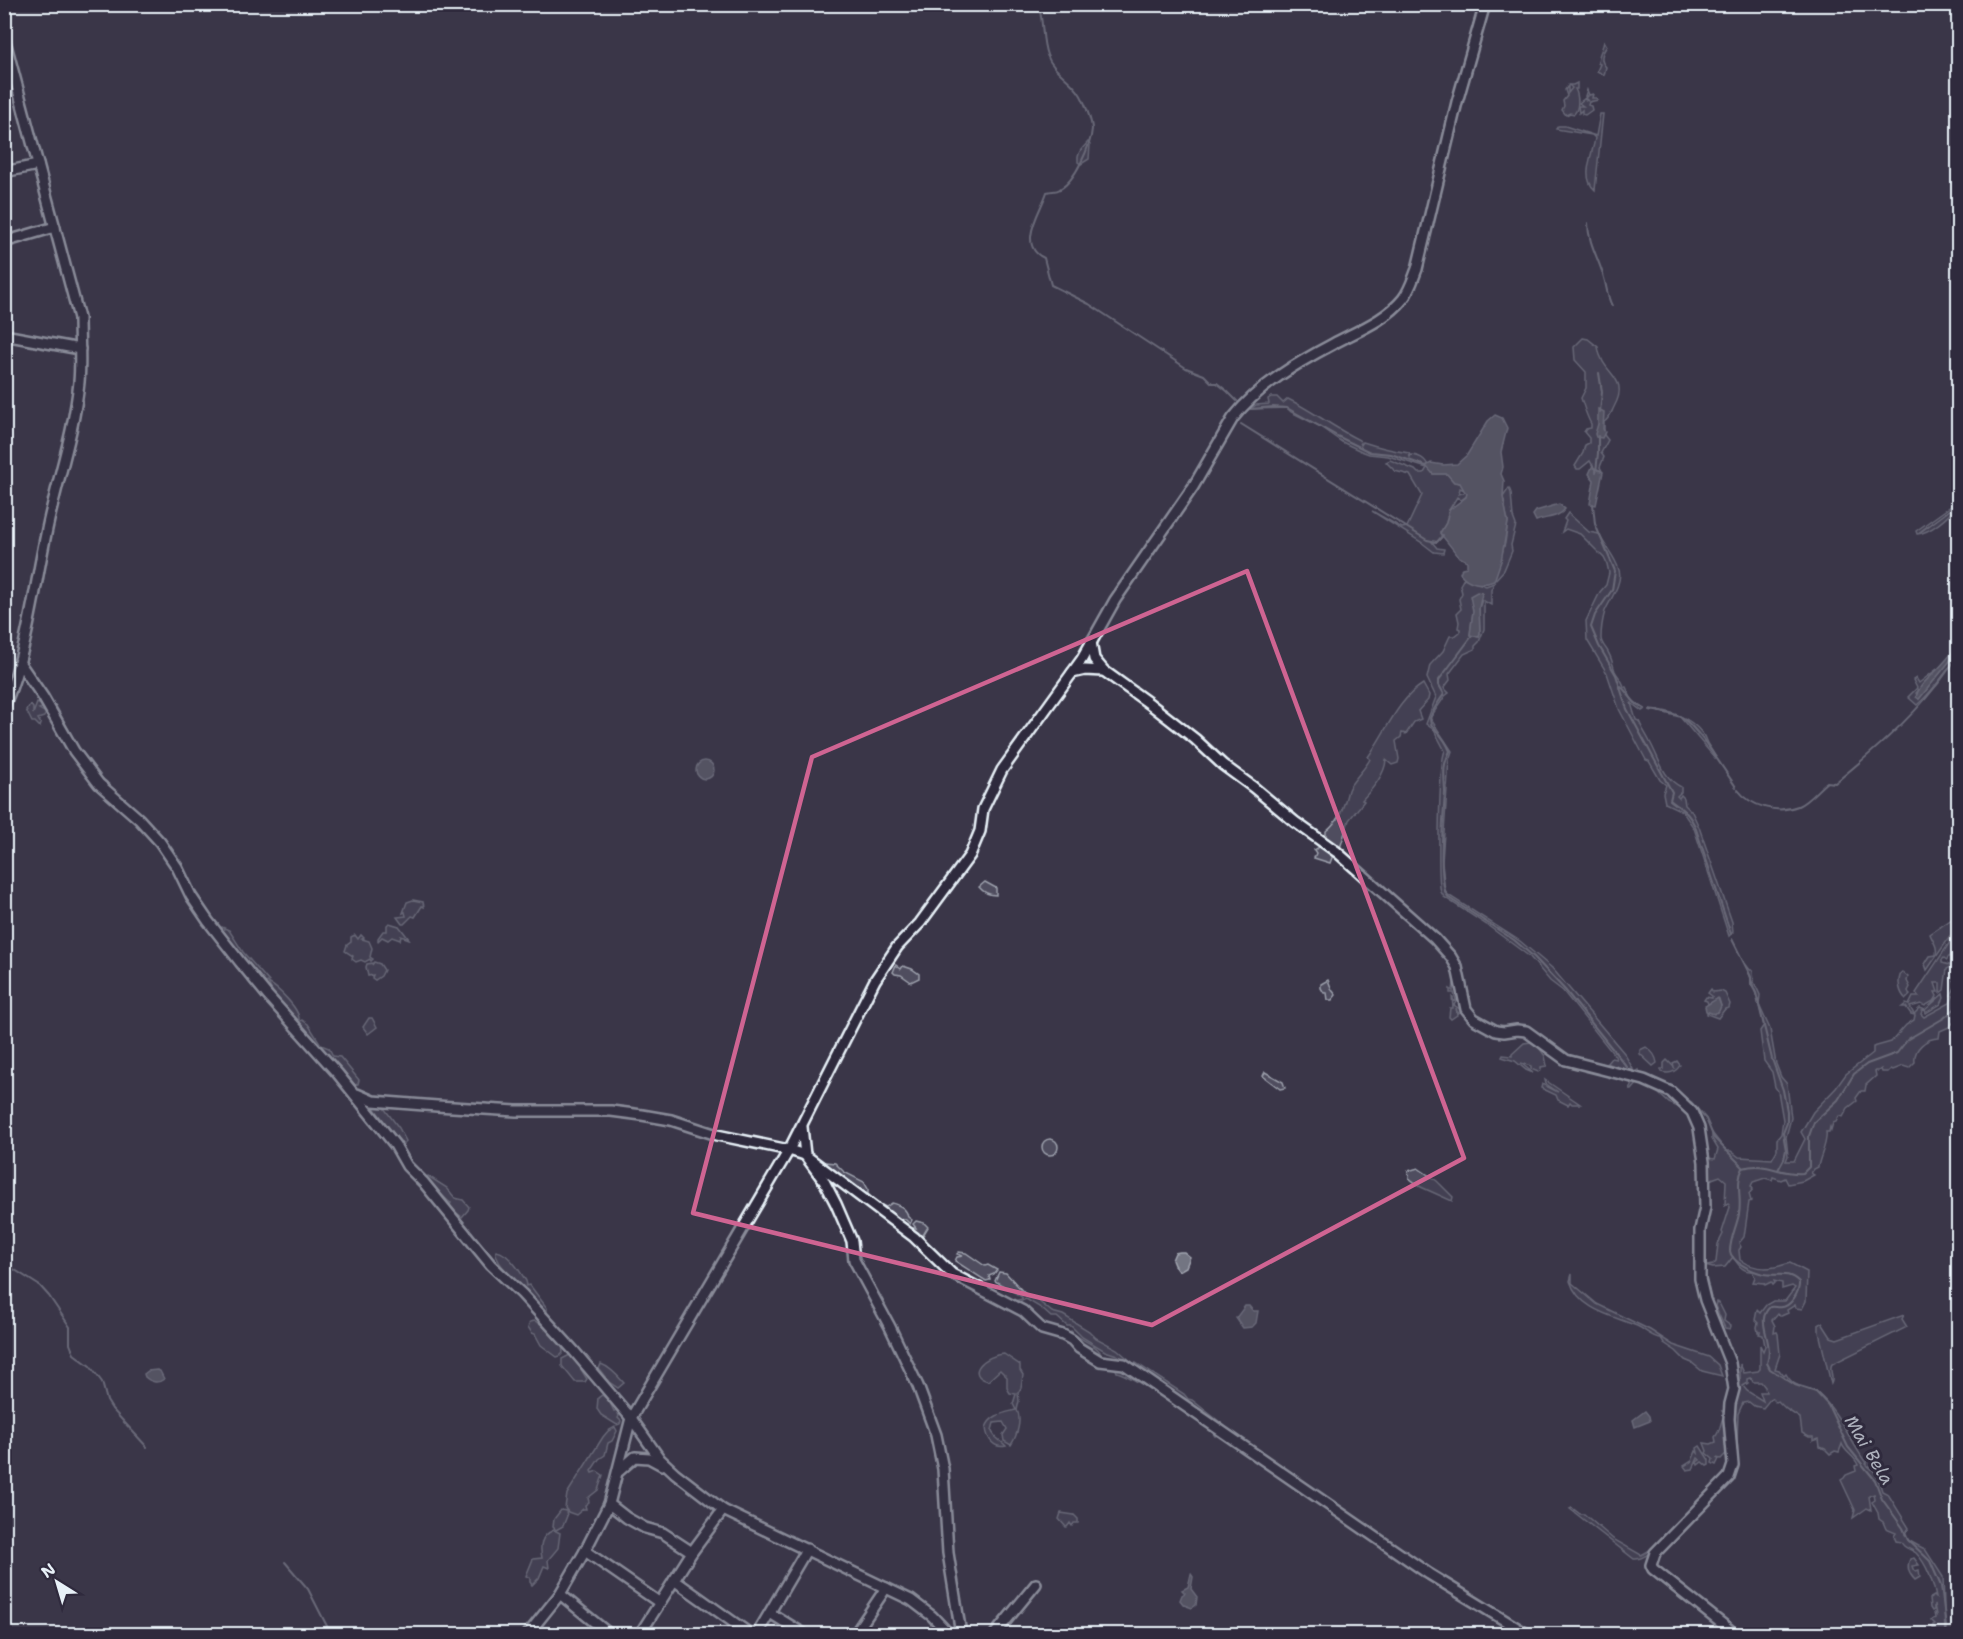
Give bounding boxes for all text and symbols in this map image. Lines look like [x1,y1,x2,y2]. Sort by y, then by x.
water label: Mai Bela [1839,1411,1899,1489]
north arrow [27,1552,87,1612]
text: N [37,1558,60,1583]

